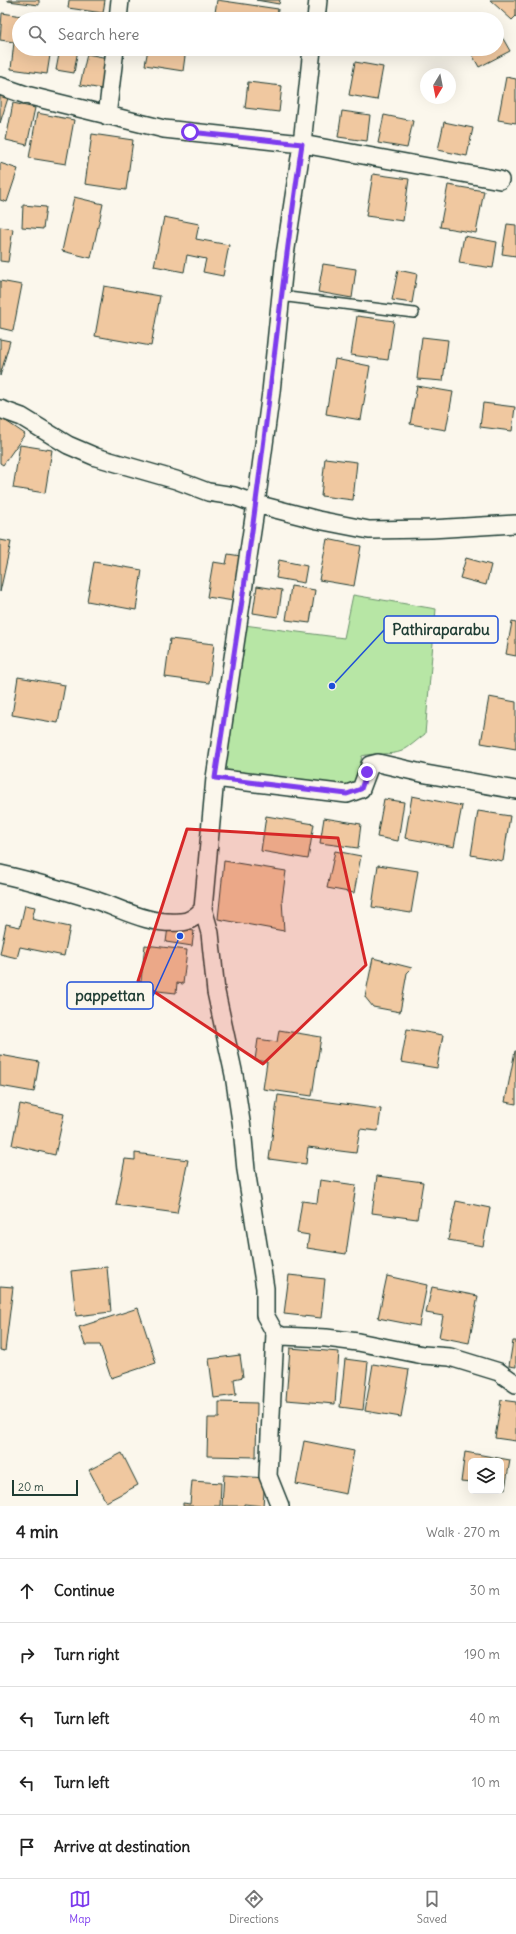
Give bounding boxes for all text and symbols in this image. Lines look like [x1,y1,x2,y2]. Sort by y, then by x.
search box [12,12,504,56]
icon: search [26,23,48,45]
text: Search here [58,25,139,44]
north arrow [420,68,456,104]
route start [181,123,199,141]
callout: Pathiraparabu [384,616,498,643]
text: Pathiraparabu [392,620,490,640]
route end [358,763,376,781]
callout: pappettan [67,982,153,1009]
text: pappettan [75,986,145,1006]
map controls [468,1458,504,1494]
button: layers [468,1458,504,1494]
scale bar [12,1478,78,1497]
text: 20 m [18,1480,44,1494]
text: 4 min [16,1521,58,1543]
text: Walk · 270 m [426,1524,500,1541]
icon: ahead [16,1580,38,1602]
text: Continue [54,1581,115,1600]
text: 30 m [470,1582,500,1599]
icon: right [16,1644,38,1666]
text: Turn right [54,1645,119,1664]
text: 190 m [464,1646,500,1663]
icon: left [16,1708,38,1730]
text: Turn left [54,1709,109,1728]
text: 40 m [469,1710,500,1727]
icon: left [16,1772,38,1794]
text: Turn left [54,1773,109,1792]
text: 10 m [472,1774,500,1791]
icon: arrive [16,1836,38,1858]
text: Arrive at destination [54,1837,190,1856]
tab: Map [69,1888,91,1926]
tab: Directions [229,1888,279,1926]
tab: Saved [417,1888,447,1926]

